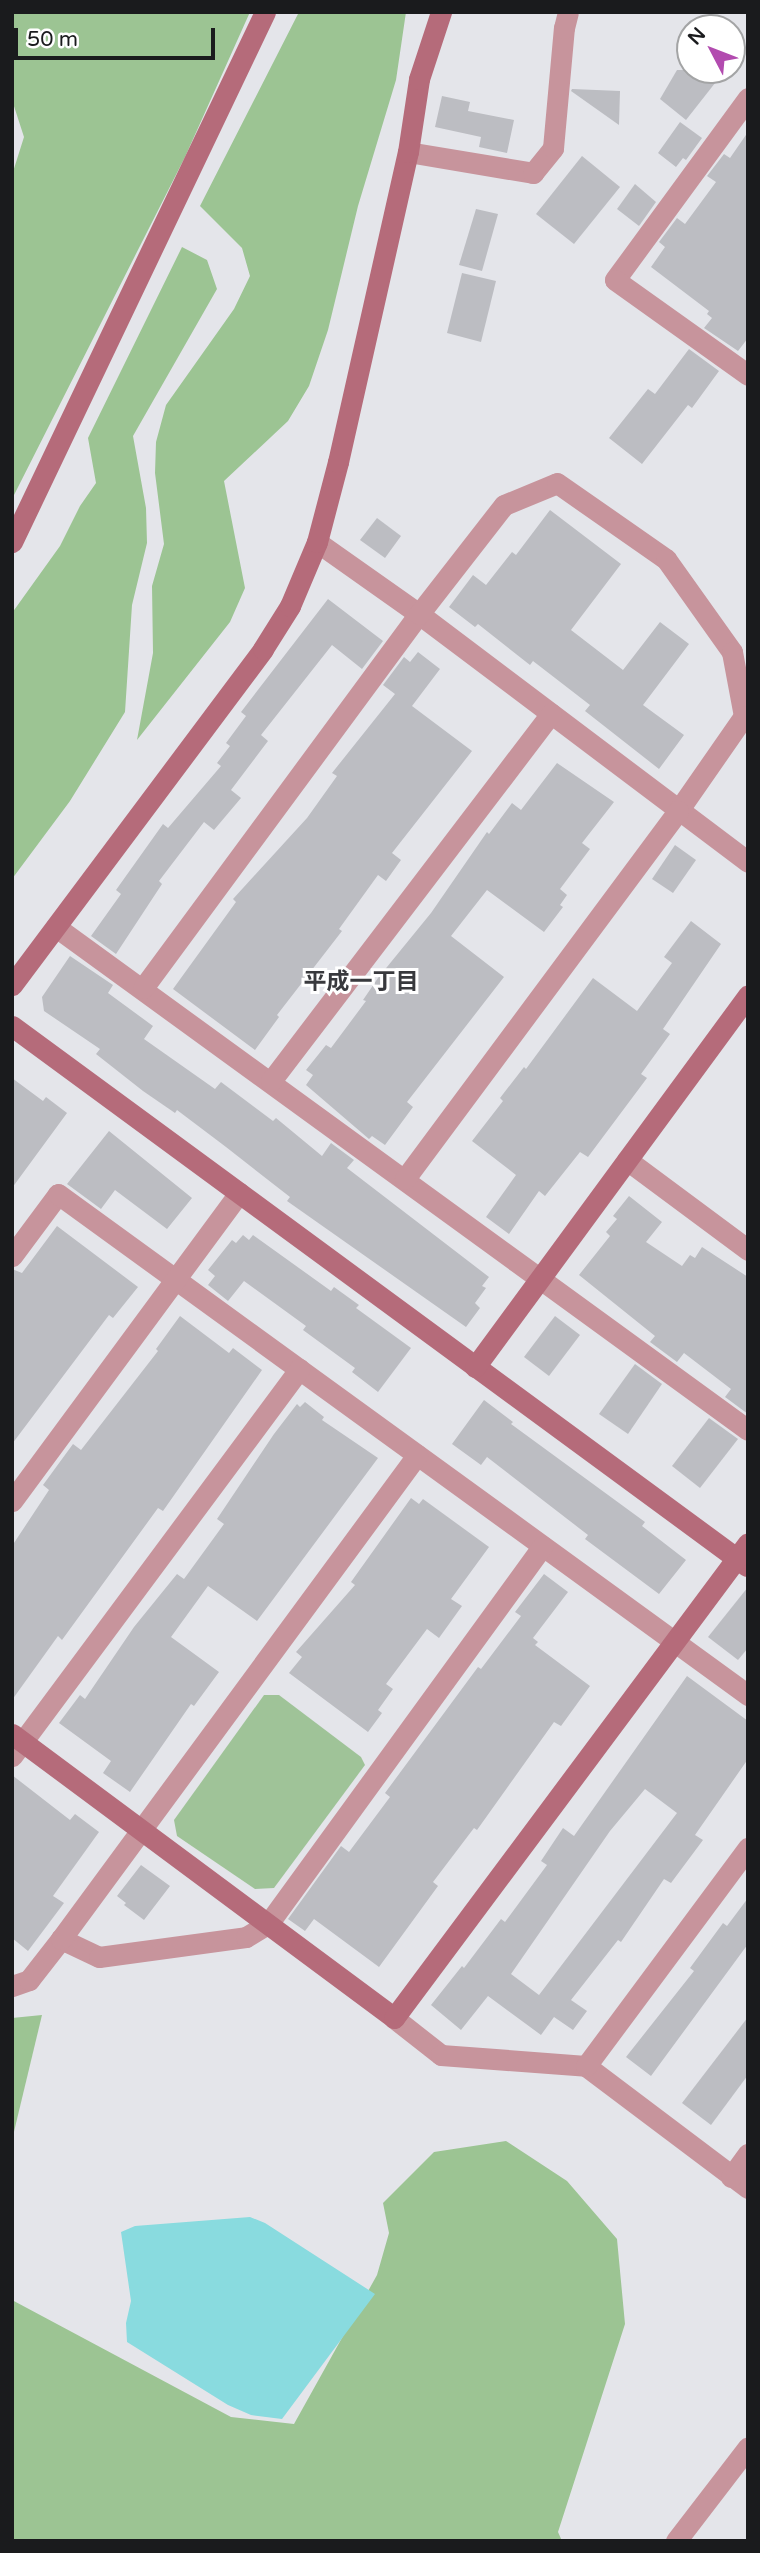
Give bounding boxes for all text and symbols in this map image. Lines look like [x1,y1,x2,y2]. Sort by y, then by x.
scale bar [18,14,219,58]
north arrow [676,14,746,84]
text: N [684,23,710,49]
text: 50 m [27,27,78,52]
district label: 平成一丁目 [304,968,418,996]

